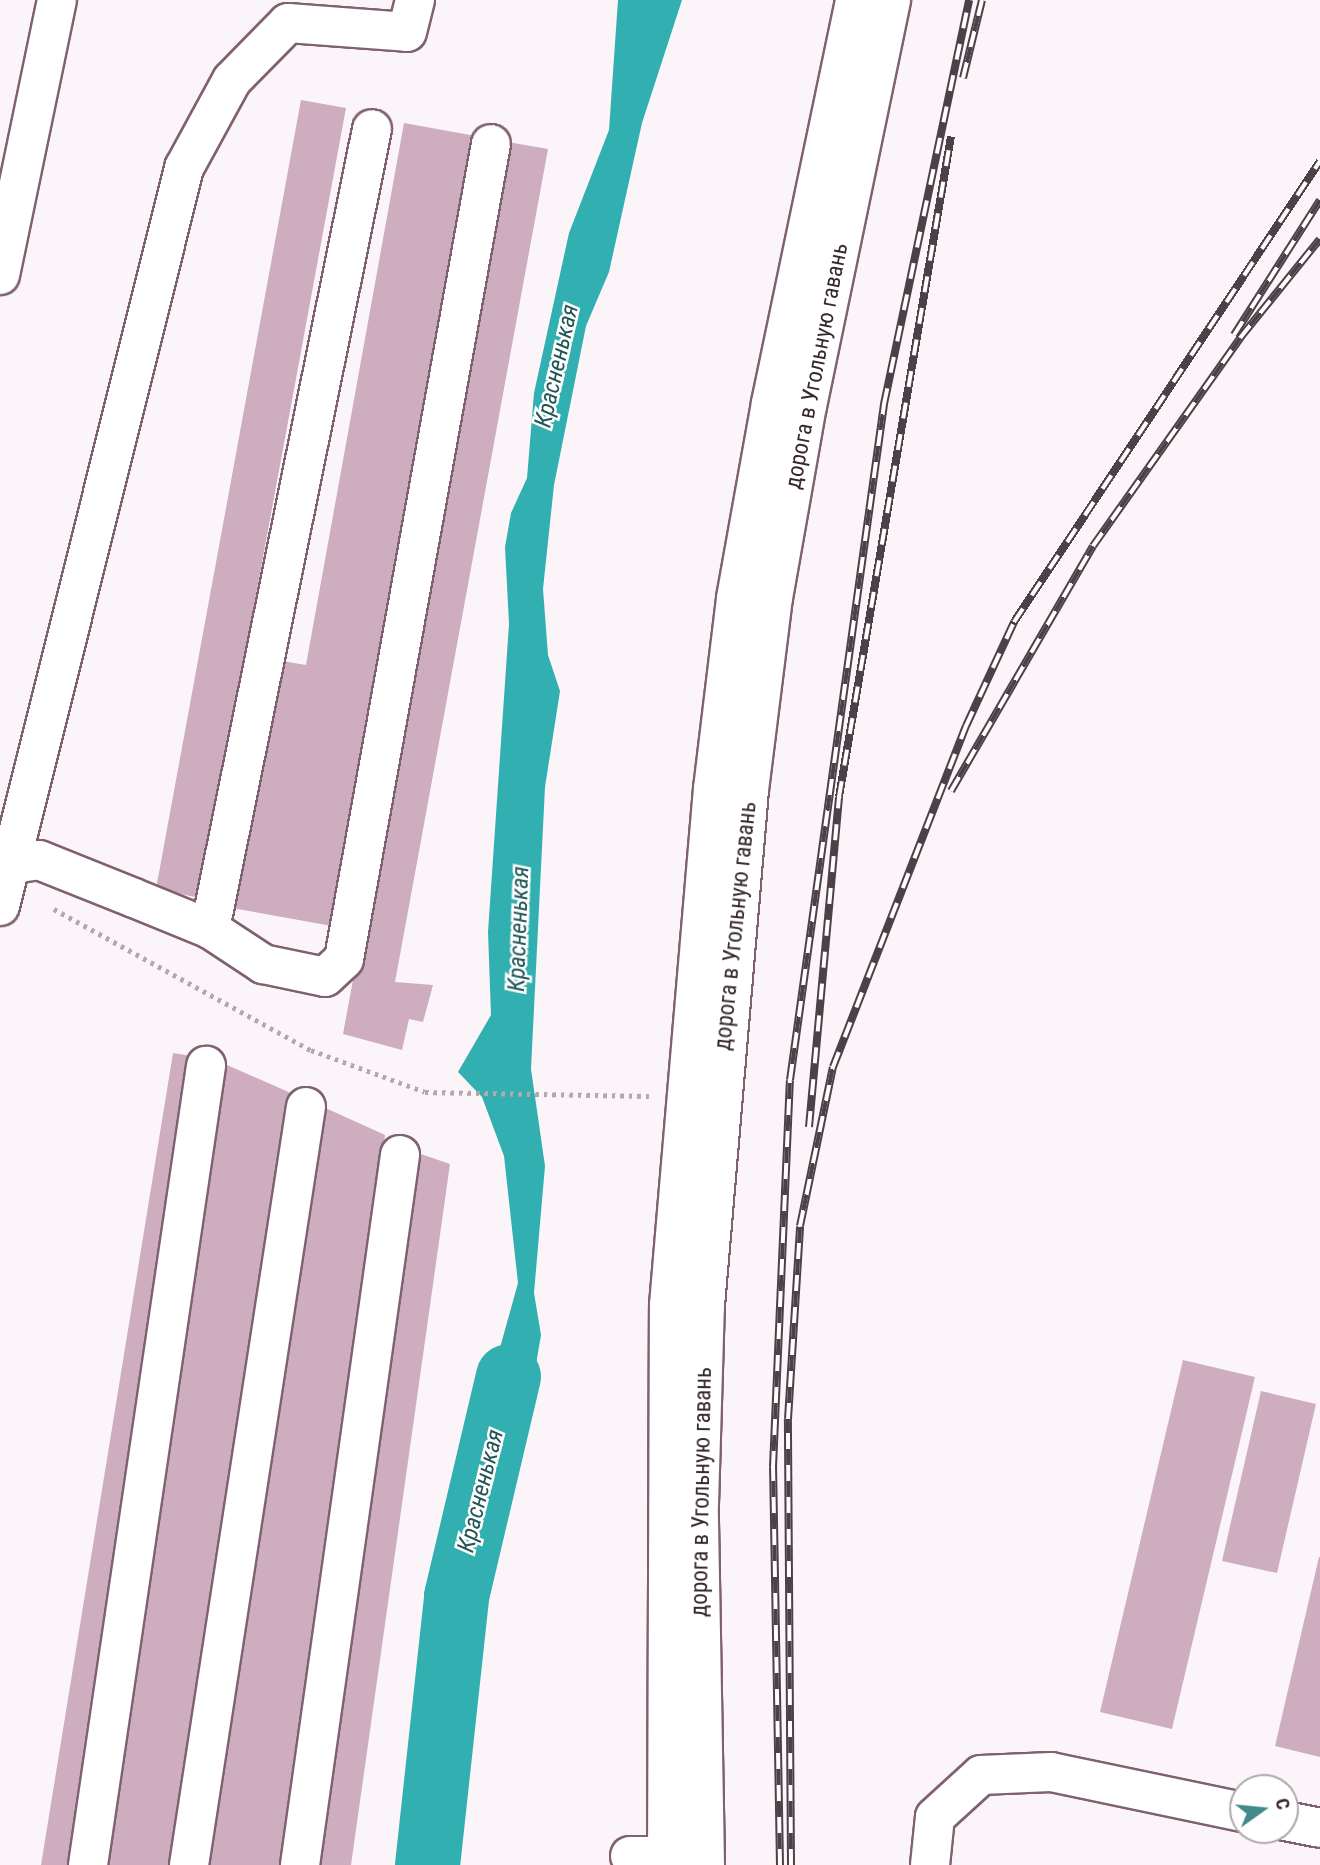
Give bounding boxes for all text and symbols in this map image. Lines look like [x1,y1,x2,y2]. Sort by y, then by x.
street label: дорога в Угольную гавань [780,241,854,491]
water label: Красненькая [529,302,585,430]
street label: дорога в Угольную гавань [709,800,763,1052]
water label: Красненькая [502,866,536,992]
street label: дорога в Угольную гавань [686,1367,718,1617]
water label: Красненькая [452,1427,510,1555]
north arrow [1229,1774,1299,1844]
text: С [1270,1796,1295,1812]

